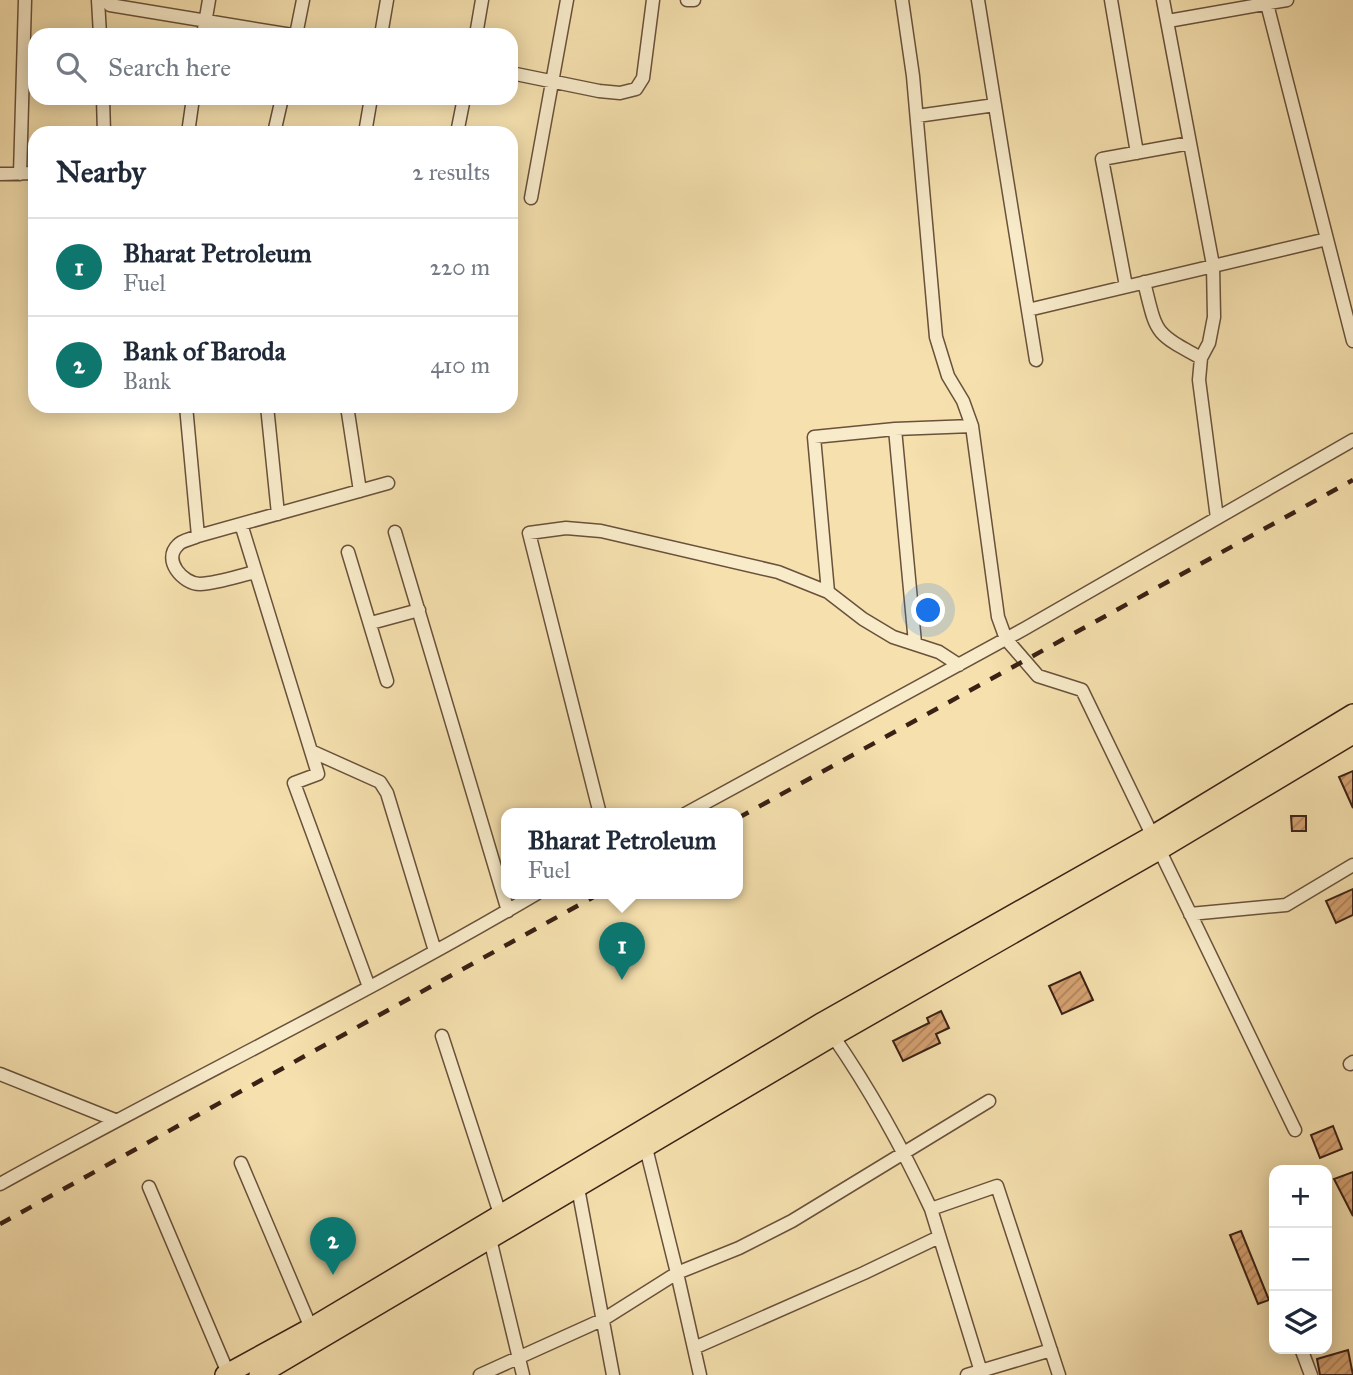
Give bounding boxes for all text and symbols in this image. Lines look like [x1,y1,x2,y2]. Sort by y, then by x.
search box [28,28,518,105]
icon: search [52,48,90,86]
text: Search here [108,51,231,83]
text: Nearby [56,154,146,190]
text: 2 results [412,158,490,186]
text: Bharat Petroleum [123,237,312,269]
text: 1 [74,253,84,281]
text: 220 m [430,253,490,281]
text: Fuel [123,269,166,297]
text: Bank of Baroda [123,335,286,367]
text: 2 [73,351,85,379]
text: 410 m [431,351,490,379]
text: Bank [123,367,171,395]
your location [911,593,945,627]
popup [501,808,743,899]
text: Bharat Petroleum [528,824,716,856]
text: Fuel [528,856,571,884]
pin: 1 [599,922,645,980]
map controls [1269,1165,1332,1354]
button: + [1269,1165,1332,1228]
pin: 2 [310,1217,356,1275]
button: − [1269,1228,1332,1291]
button: layers [1269,1291,1332,1354]

